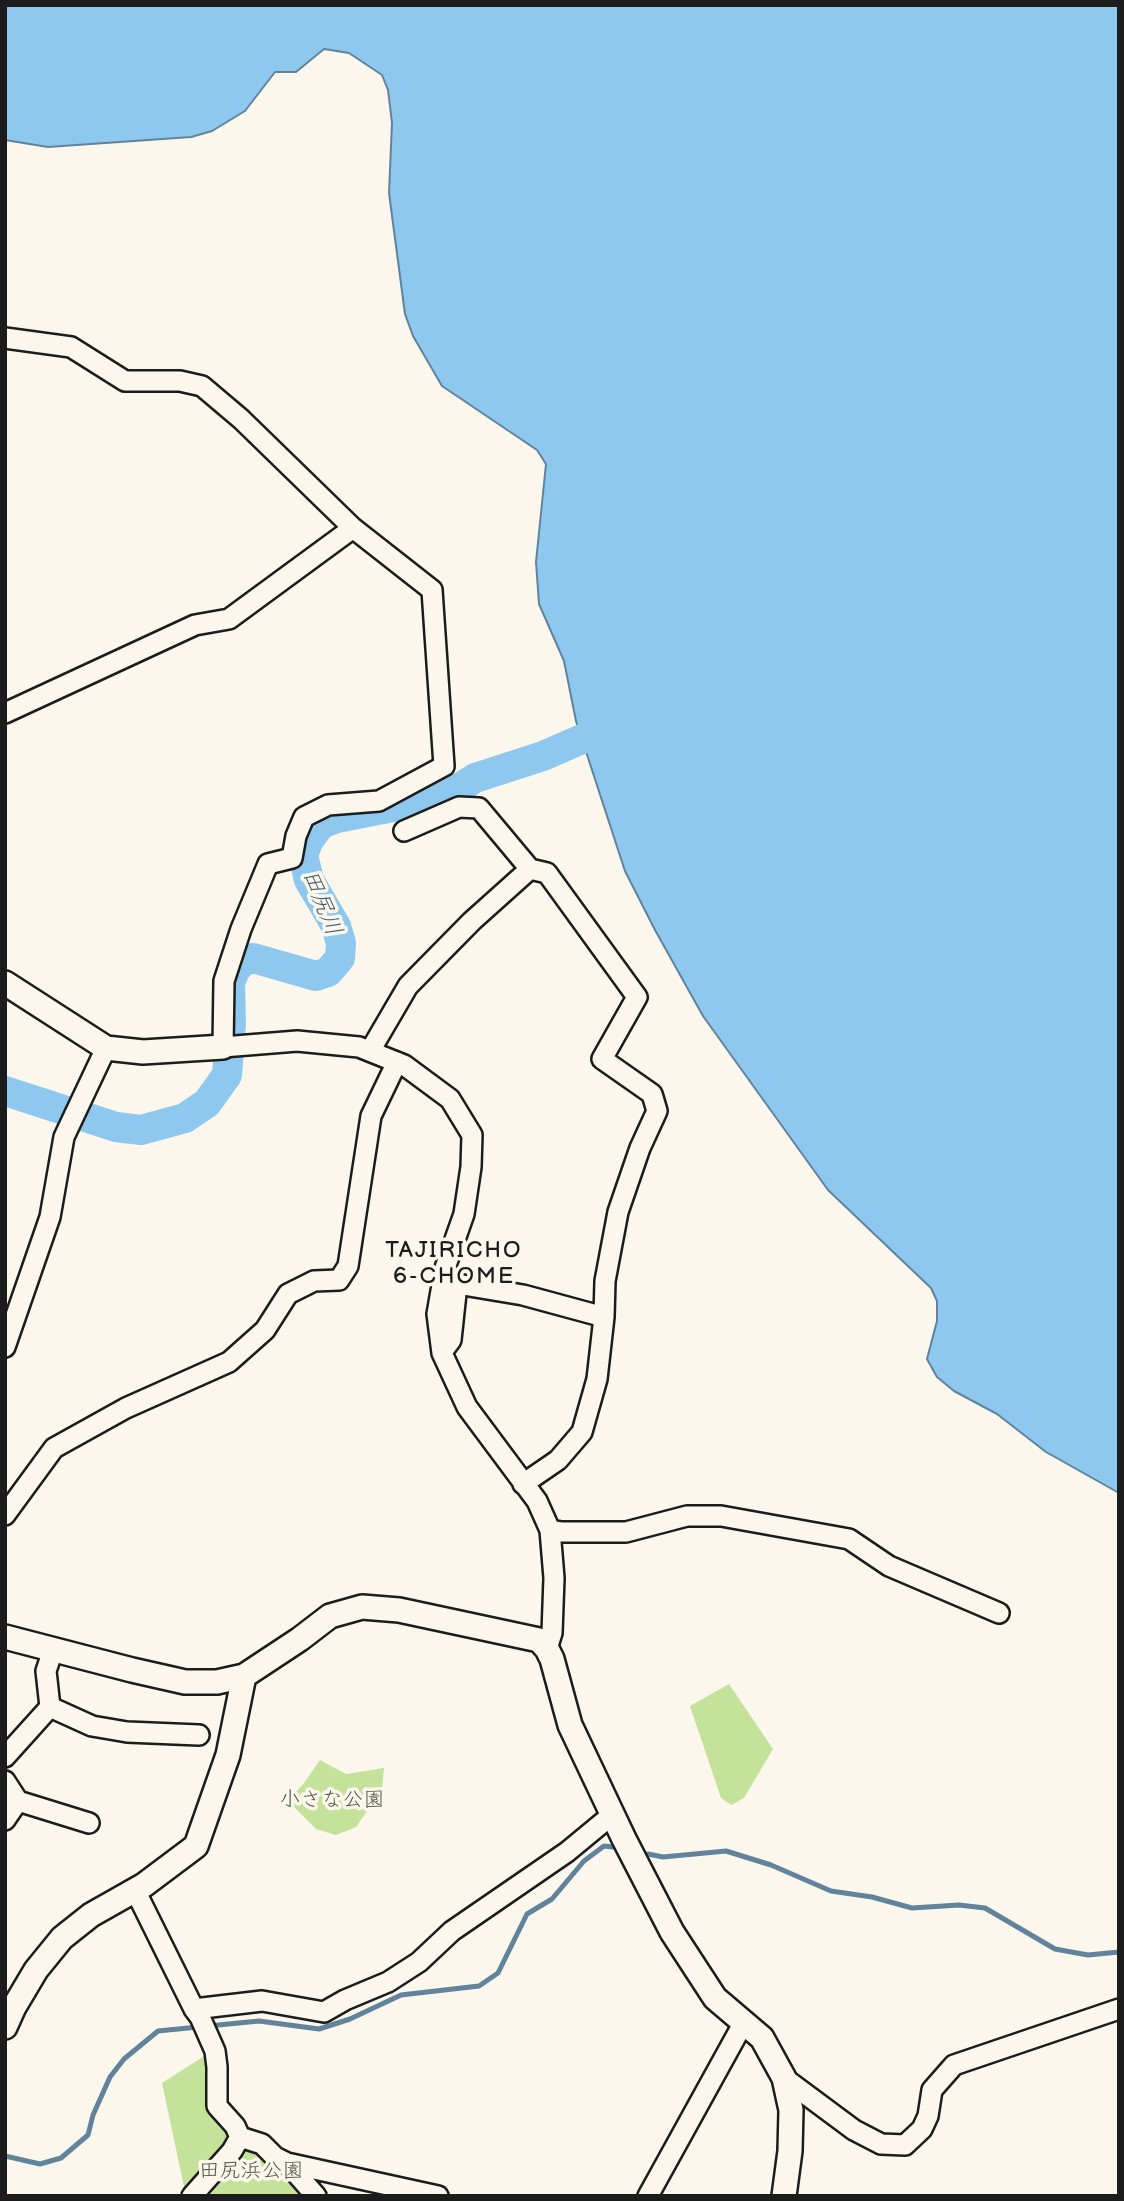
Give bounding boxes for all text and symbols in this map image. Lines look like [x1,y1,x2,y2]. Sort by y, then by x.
water label: 田尻川 [295,866,347,940]
district label: TAJIRICHO 6-CHOME [386,1237,522,1291]
park label: 小さな公園 [280,1788,384,1814]
park label: 田尻浜公園 [199,2159,303,2185]

